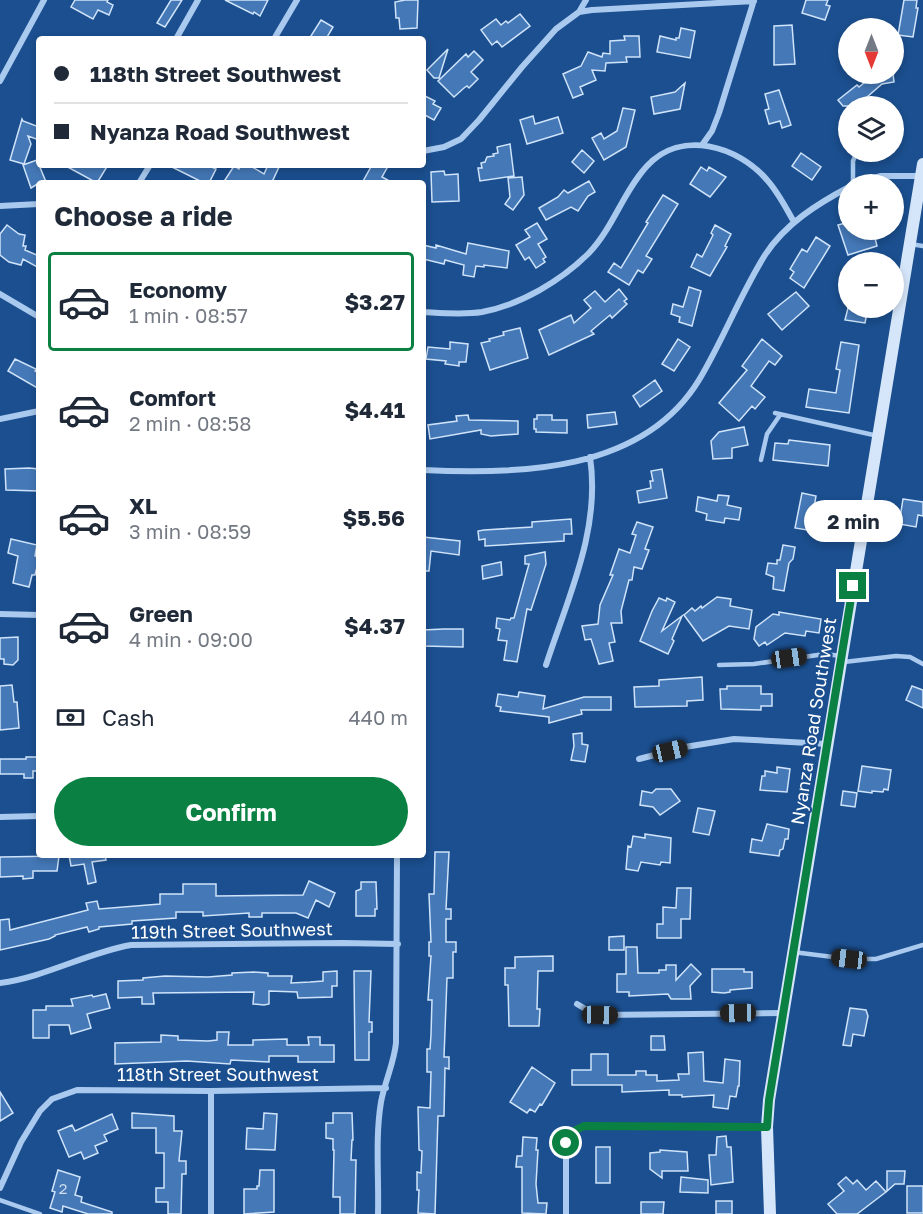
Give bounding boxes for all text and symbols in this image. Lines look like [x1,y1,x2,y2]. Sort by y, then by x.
north arrow [838,18,904,84]
map controls [838,18,904,318]
text: 118th Street Southwest [90,60,341,87]
button: layers [838,96,904,162]
text: Nyanza Road Southwest [90,118,350,145]
button: + [838,174,904,240]
text: Choose a ride [54,200,233,232]
button: − [838,252,904,318]
icon: car [57,275,111,329]
text: Economy [129,276,227,303]
text: $3.27 [344,288,405,315]
text: 1 min · 08:57 [129,303,248,327]
icon: car [57,383,111,437]
text: Comfort [129,384,216,411]
text: $4.41 [344,396,405,423]
text: 2 min · 08:58 [129,411,251,435]
icon: car [57,491,111,545]
text: XL [129,492,157,519]
callout: 2 min [804,499,902,541]
text: $5.56 [342,504,405,531]
text: 2 min [827,509,880,533]
text: 3 min · 08:59 [129,519,251,543]
route end [839,572,866,599]
icon: car [57,599,111,653]
text: Green [129,600,193,627]
text: $4.37 [344,612,405,639]
street label: Nyanza Road Southwest [786,616,840,826]
text: 4 min · 09:00 [129,627,253,651]
car [770,647,808,669]
icon: cash [54,701,87,734]
text: Cash [102,704,155,731]
text: 440 m [349,705,408,729]
car [650,738,690,764]
button: Confirm [54,777,408,846]
street label: 119th Street Southwest [131,917,333,943]
car [830,948,868,970]
car [720,1004,756,1022]
car [582,1006,618,1024]
street label: 118th Street Southwest [117,1063,319,1085]
route start [552,1129,579,1156]
house number: 2 [59,1179,67,1197]

